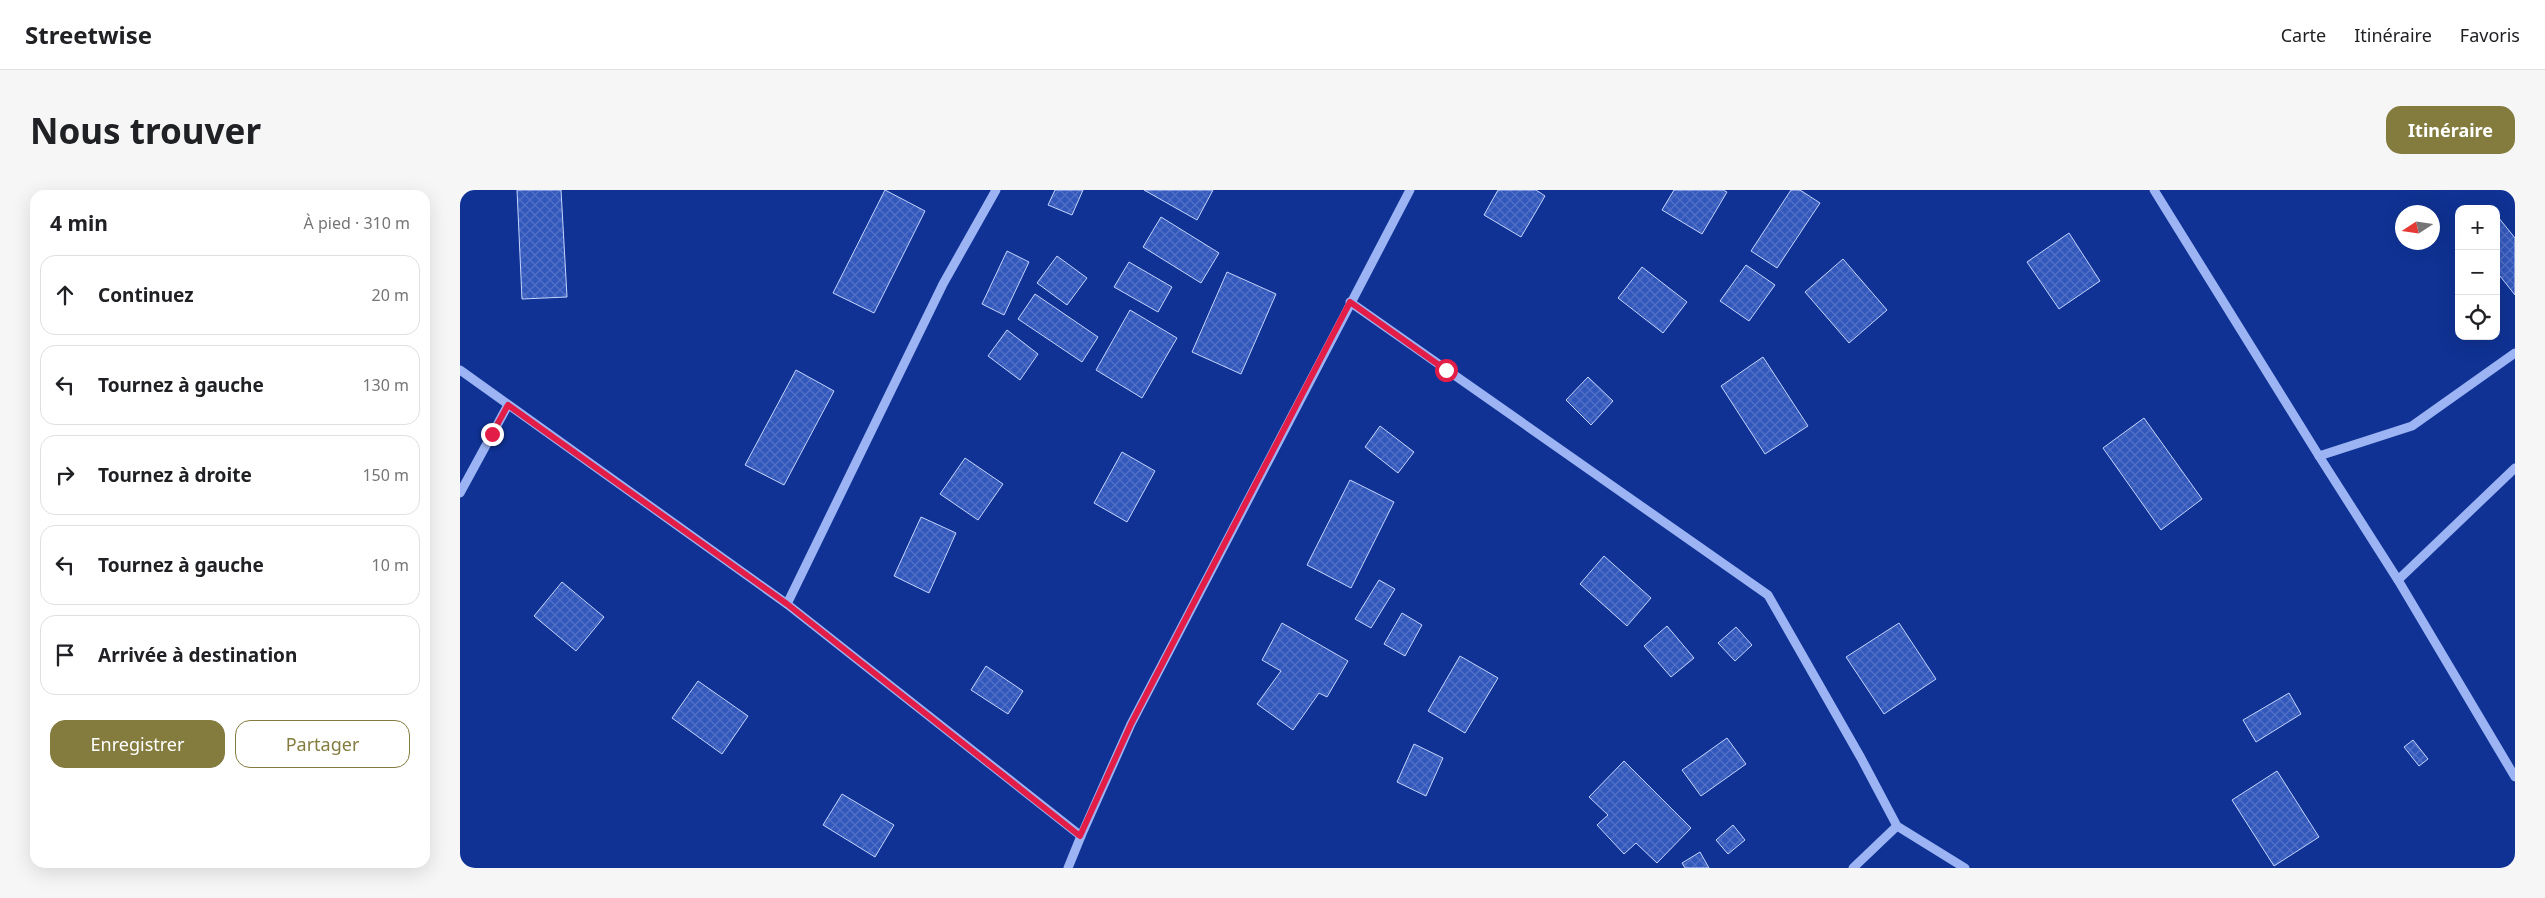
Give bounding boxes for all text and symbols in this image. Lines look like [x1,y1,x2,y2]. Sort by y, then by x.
text: Streetwise [25,18,152,51]
text: Carte [2281,23,2326,47]
text: Itinéraire [2354,23,2432,47]
text: Favoris [2460,23,2520,47]
button: Itinéraire [2386,106,2515,154]
text: Nous trouver [30,107,261,154]
north arrow [2395,205,2440,250]
map controls [2455,205,2500,340]
button: + [2455,205,2500,250]
text: 4 min [50,209,108,237]
text: À pied · 310 m [304,212,410,234]
button: − [2455,250,2500,295]
icon: ahead [51,281,79,309]
text: Continuez [98,282,194,308]
text: 20 m [372,284,409,306]
button: locate [2455,295,2500,340]
route start [1435,359,1458,382]
icon: left [51,371,79,399]
text: Tournez à gauche [98,372,264,398]
text: 130 m [362,374,409,396]
route end [481,423,504,446]
icon: right [51,461,79,489]
text: Tournez à droite [98,462,252,488]
text: 150 m [362,464,409,486]
icon: left [51,551,79,579]
text: Tournez à gauche [98,552,264,578]
text: 10 m [372,554,409,576]
icon: arrive [51,641,79,669]
text: Arrivée à destination [98,642,297,668]
button: Enregistrer [50,720,225,768]
button: Partager [235,720,410,768]

